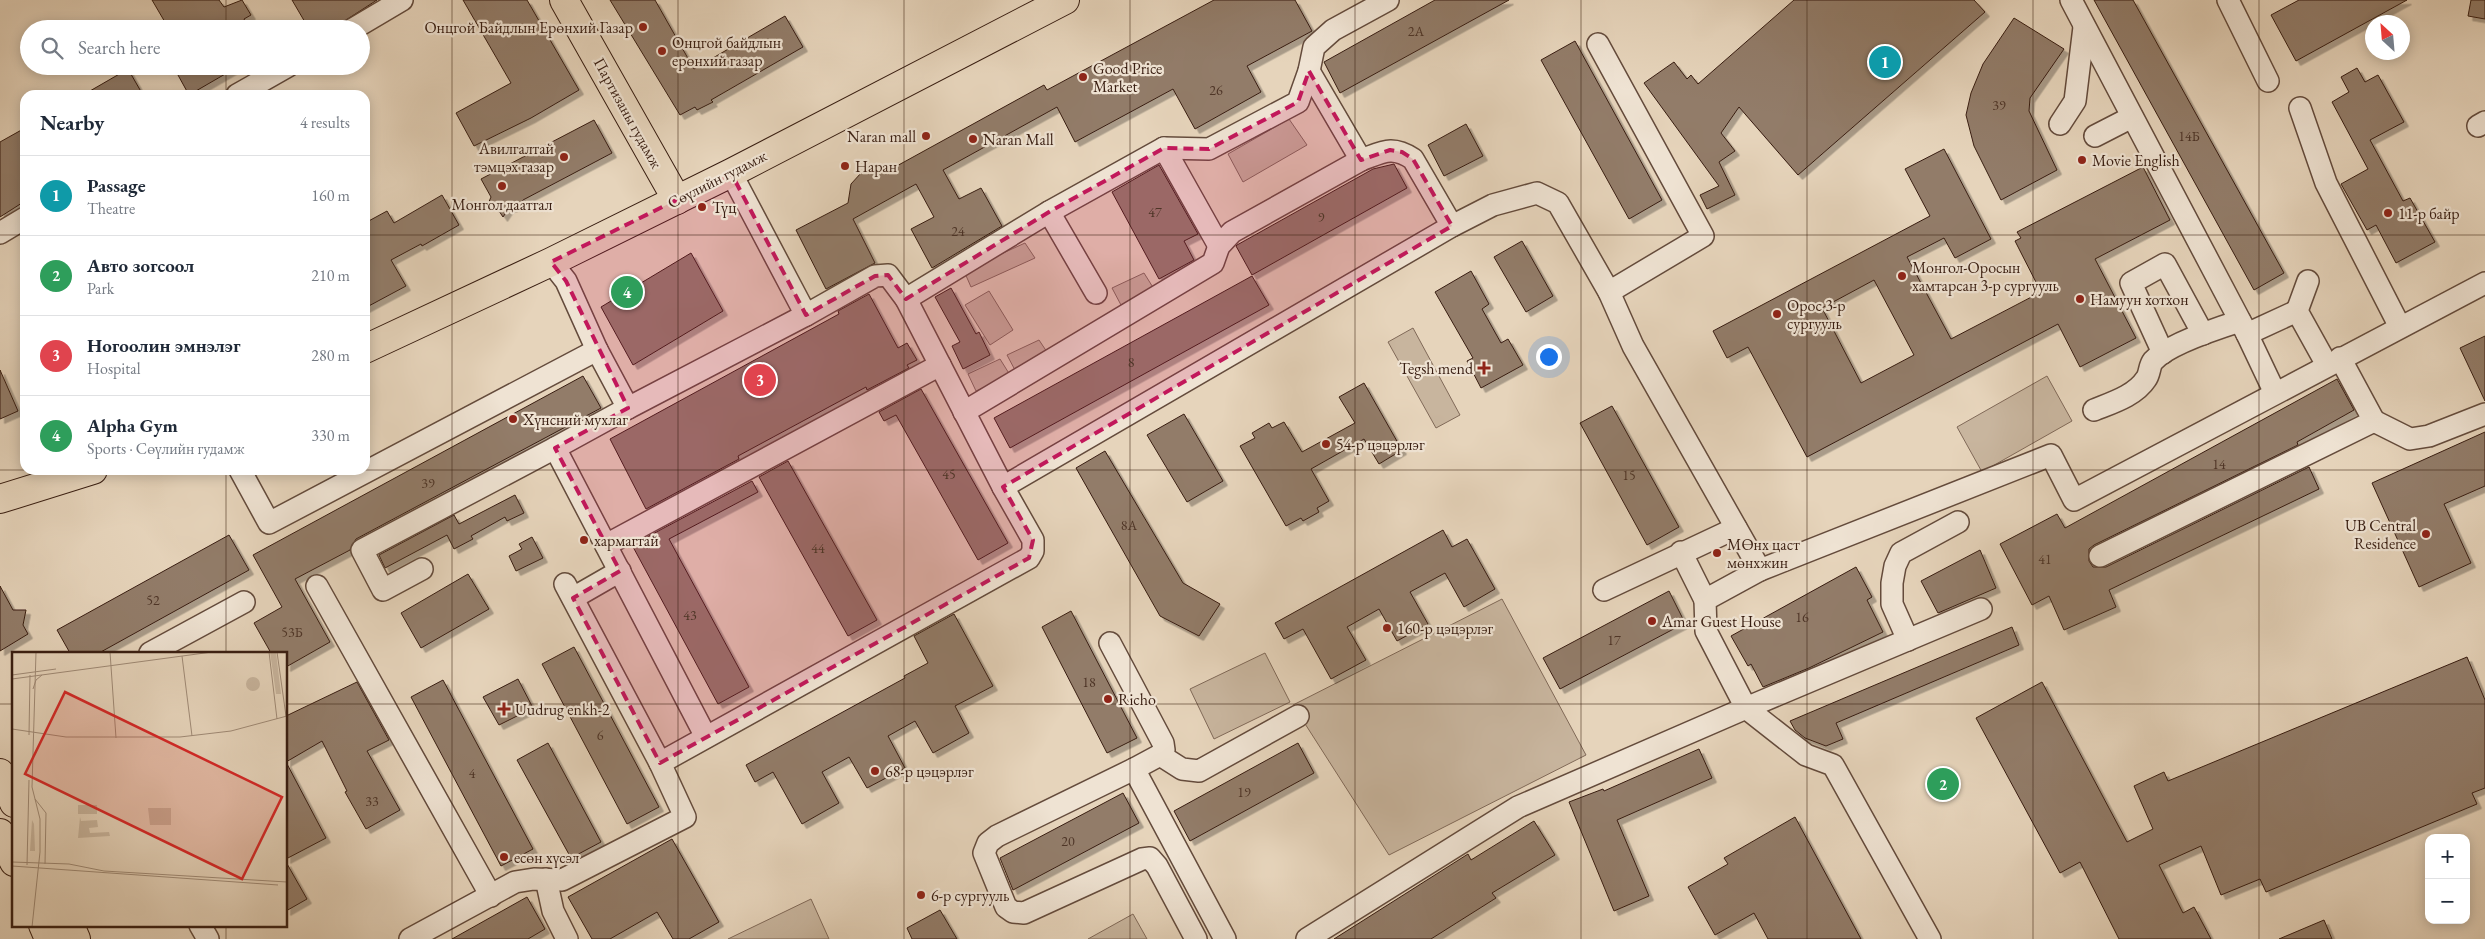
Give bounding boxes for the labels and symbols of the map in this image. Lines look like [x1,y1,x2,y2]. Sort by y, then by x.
north arrow [2365,15,2410,60]
place label: Онцгой Байдлын Ерөнхий Газар [424,17,633,38]
marker: Онцгой Байдлын Ерөнхий Газар [637,21,649,33]
house number: 2А [1408,22,1425,40]
place label: Онцгой байдлын ерөнхий газар [672,32,781,71]
pin: 1 [1869,43,1901,81]
marker: Онцгой байдлын ерөнхий газар [656,45,668,57]
street label: Партизаны гудамж [589,54,667,172]
place label: Good Price Market [1093,58,1162,97]
marker: Good Price Market [1077,71,1089,83]
house number: 26 [1209,81,1223,99]
house number: 39 [1992,96,2006,114]
place label: Naran mall [847,126,916,147]
house number: 14Б [2178,127,2200,145]
place label: Naran Mall [983,129,1054,150]
marker: Naran mall [920,130,932,142]
marker: Naran Mall [967,133,979,145]
place label: Авилгалтай тэмцэх газар [474,138,555,177]
street label: Сөүлийн гудамж [664,145,770,213]
place label: Movie English [2092,150,2180,171]
marker: Авилгалтай тэмцэх газар [558,151,570,163]
marker: Movie English [2076,154,2088,166]
place label: Наран [855,156,897,177]
marker: Наран [839,160,851,172]
marker: Монгол даатгал [496,180,508,192]
place label: Монгол даатгал [452,194,553,215]
place label: Түц [712,197,737,218]
marker: Түц [696,201,708,213]
house number: 47 [1148,203,1162,221]
place label: 11-р байр [2398,203,2460,224]
marker: 11-р байр [2382,207,2394,219]
house number: 9 [1318,208,1325,226]
house number: 24 [951,222,965,240]
place label: Монгол-Оросын хамтарсан 3-р сургууль [1912,257,2059,296]
marker: Монгол-Оросын хамтарсан 3-р сургууль [1896,270,1908,282]
pin: 4 [611,273,643,311]
place label: Намуун хотхон [2090,289,2189,310]
marker: Намуун хотхон [2074,293,2086,305]
place label: Орос 3-р сургууль [1787,295,1846,334]
marker: Орос 3-р сургууль [1771,308,1783,320]
your location [1536,344,1562,370]
house number: 8 [1128,353,1135,371]
place label: Tegsh mend [1399,358,1474,379]
pin: 3 [744,361,776,399]
marker: Tegsh mend [1477,361,1491,375]
place label: Хүнсний мухлаг [522,409,628,430]
marker: Хүнсний мухлаг [507,413,519,425]
place label: 54-р цэцэрлэг [1336,434,1425,455]
marker: 54-р цэцэрлэг [1320,438,1332,450]
house number: 14 [2212,455,2226,473]
house number: 45 [942,465,956,483]
house number: 15 [1622,466,1636,484]
house number: 39 [421,474,435,492]
place label: UB Central Residence [2345,515,2416,554]
house number: 8А [1121,516,1138,534]
marker: UB Central Residence [2420,528,2432,540]
place label: хармагтай [594,530,659,551]
marker: хармагтай [578,534,590,546]
place label: МӨнх цаст мөнхжин [1727,534,1800,573]
house number: 44 [811,539,825,557]
marker: МӨнх цаст мөнхжин [1711,547,1723,559]
house number: 41 [2038,550,2052,568]
house number: 52 [146,591,160,609]
house number: 43 [683,606,697,624]
house number: 16 [1795,608,1809,626]
place label: Amar Guest House [1661,611,1781,632]
marker: Amar Guest House [1646,615,1658,627]
place label: 160-р цэцэрлэг [1397,618,1494,639]
marker: 160-р цэцэрлэг [1381,622,1393,634]
house number: 53Б [281,623,303,641]
house number: 17 [1607,631,1621,649]
inset map [12,652,288,926]
house number: 18 [1082,673,1096,691]
place label: Richo [1118,689,1156,710]
marker: Richo [1102,693,1114,705]
place label: Uudrug enkh-2 [515,699,610,720]
marker: Uudrug enkh-2 [497,702,511,716]
house number: 6 [597,726,604,744]
place label: 68-р цэцэрлэг [885,761,974,782]
house number: 4 [469,764,476,782]
marker: 68-р цэцэрлэг [869,765,881,777]
pin: 2 [1927,765,1959,803]
house number: 19 [1237,783,1251,801]
house number: 33 [365,792,379,810]
house number: 20 [1061,832,1075,850]
place label: есөн хүсэл [514,847,580,868]
marker: есөн хүсэл [498,851,510,863]
place label: 6-р сургууль [931,885,1010,906]
marker: 6-р сургууль [915,889,927,901]

